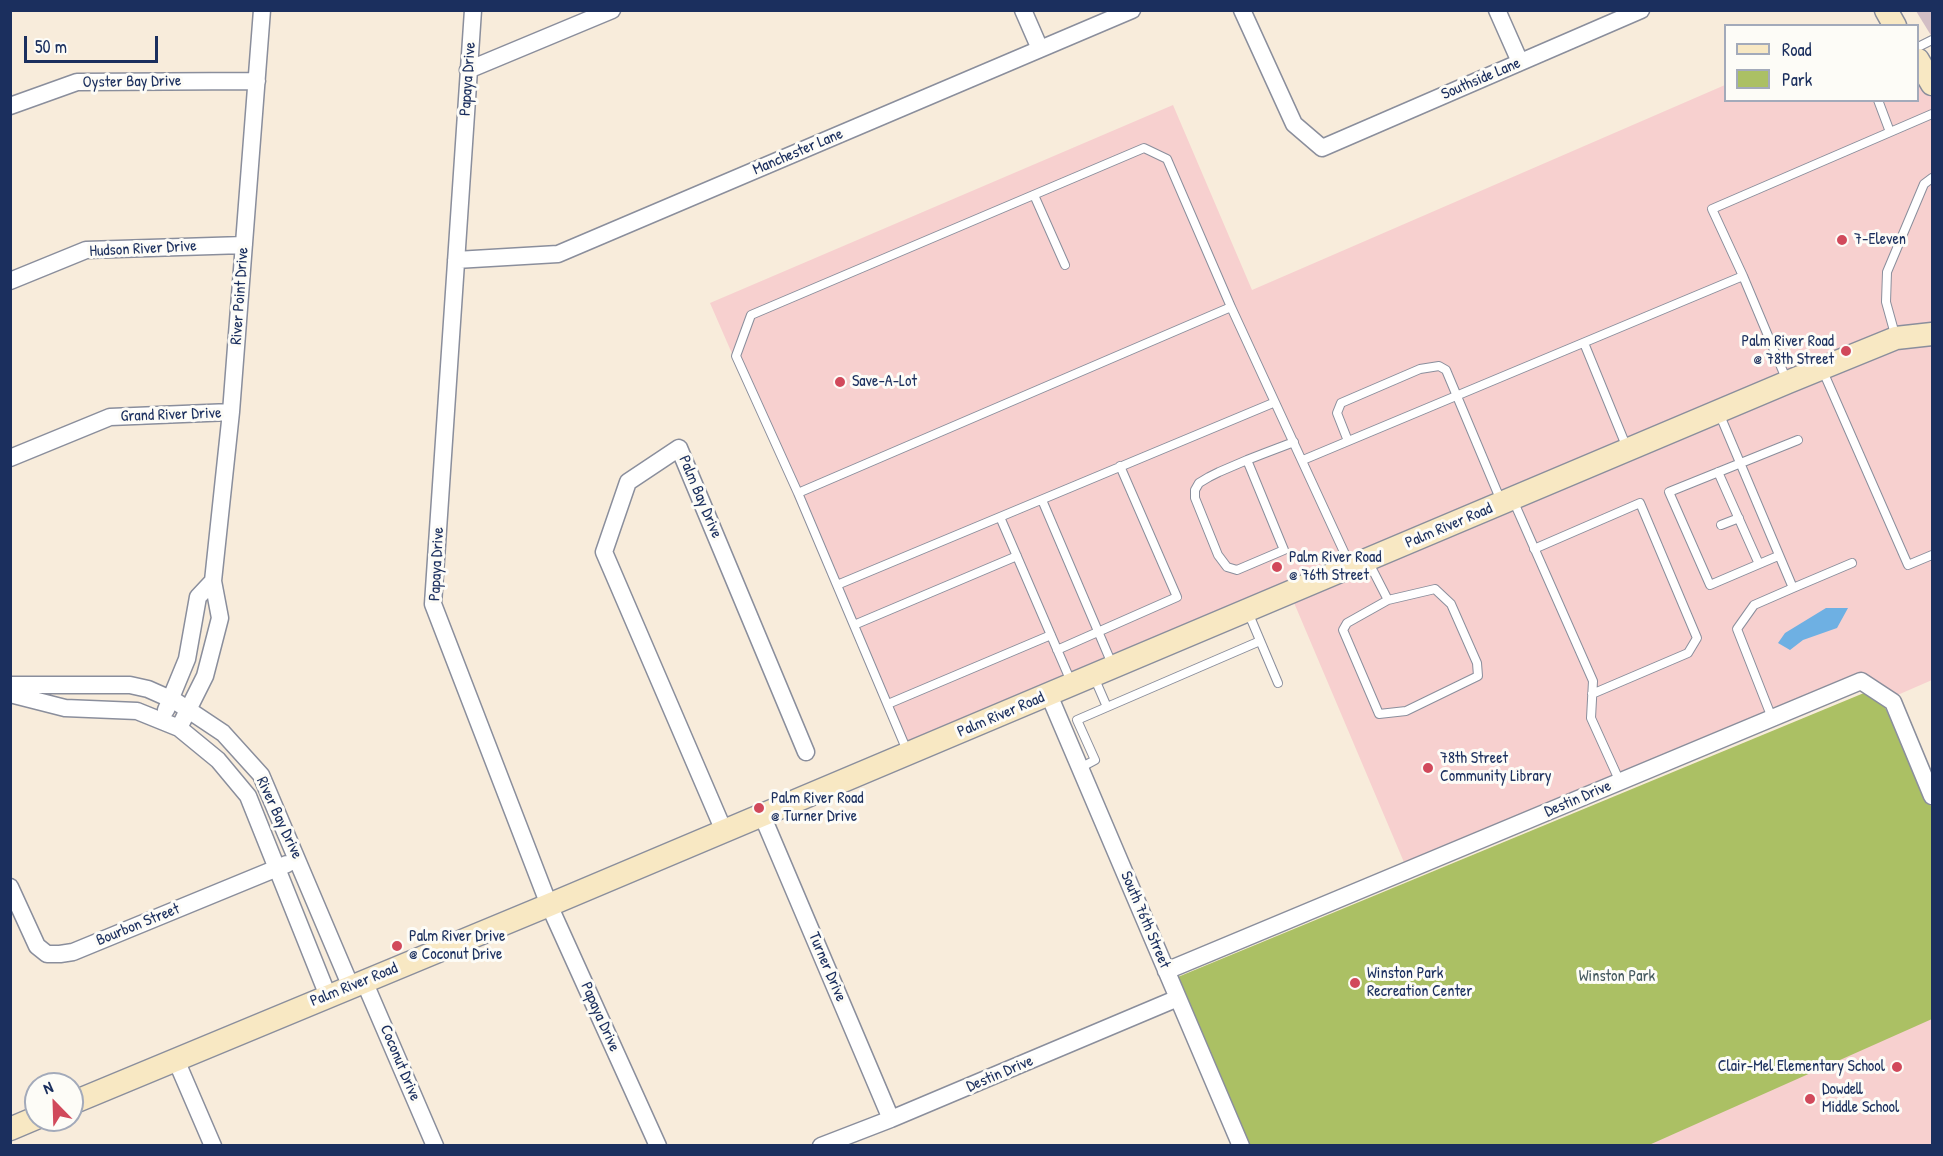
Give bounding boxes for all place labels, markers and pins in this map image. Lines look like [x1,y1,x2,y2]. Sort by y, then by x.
place label: 7-Eleven [1854,230,1906,250]
marker: 7-Eleven [1835,233,1849,247]
place label: Palm River Road @ 78th Street [1742,332,1834,370]
marker: Palm River Road @ 78th Street [1839,344,1853,358]
place label: Save-A-Lot [852,372,917,392]
marker: Save-A-Lot [833,375,847,389]
place label: Palm River Road @ 76th Street [1289,548,1381,586]
marker: Palm River Road @ 76th Street [1270,560,1284,574]
place label: 78th Street Community Library [1440,749,1552,787]
marker: 78th Street Community Library [1421,761,1435,775]
place label: Palm River Road @ Turner Drive [771,789,863,827]
marker: Palm River Road @ Turner Drive [752,801,766,815]
place label: Palm River Drive @ Coconut Drive [409,927,505,965]
marker: Palm River Drive @ Coconut Drive [390,939,404,953]
place label: Winston Park Recreation Center [1367,964,1472,1002]
marker: Winston Park Recreation Center [1348,976,1362,990]
place label: Clair-Mel Elementary School [1718,1057,1885,1077]
marker: Clair-Mel Elementary School [1890,1060,1904,1074]
place label: Dowdell Middle School [1822,1080,1899,1118]
marker: Dowdell Middle School [1803,1092,1817,1106]

